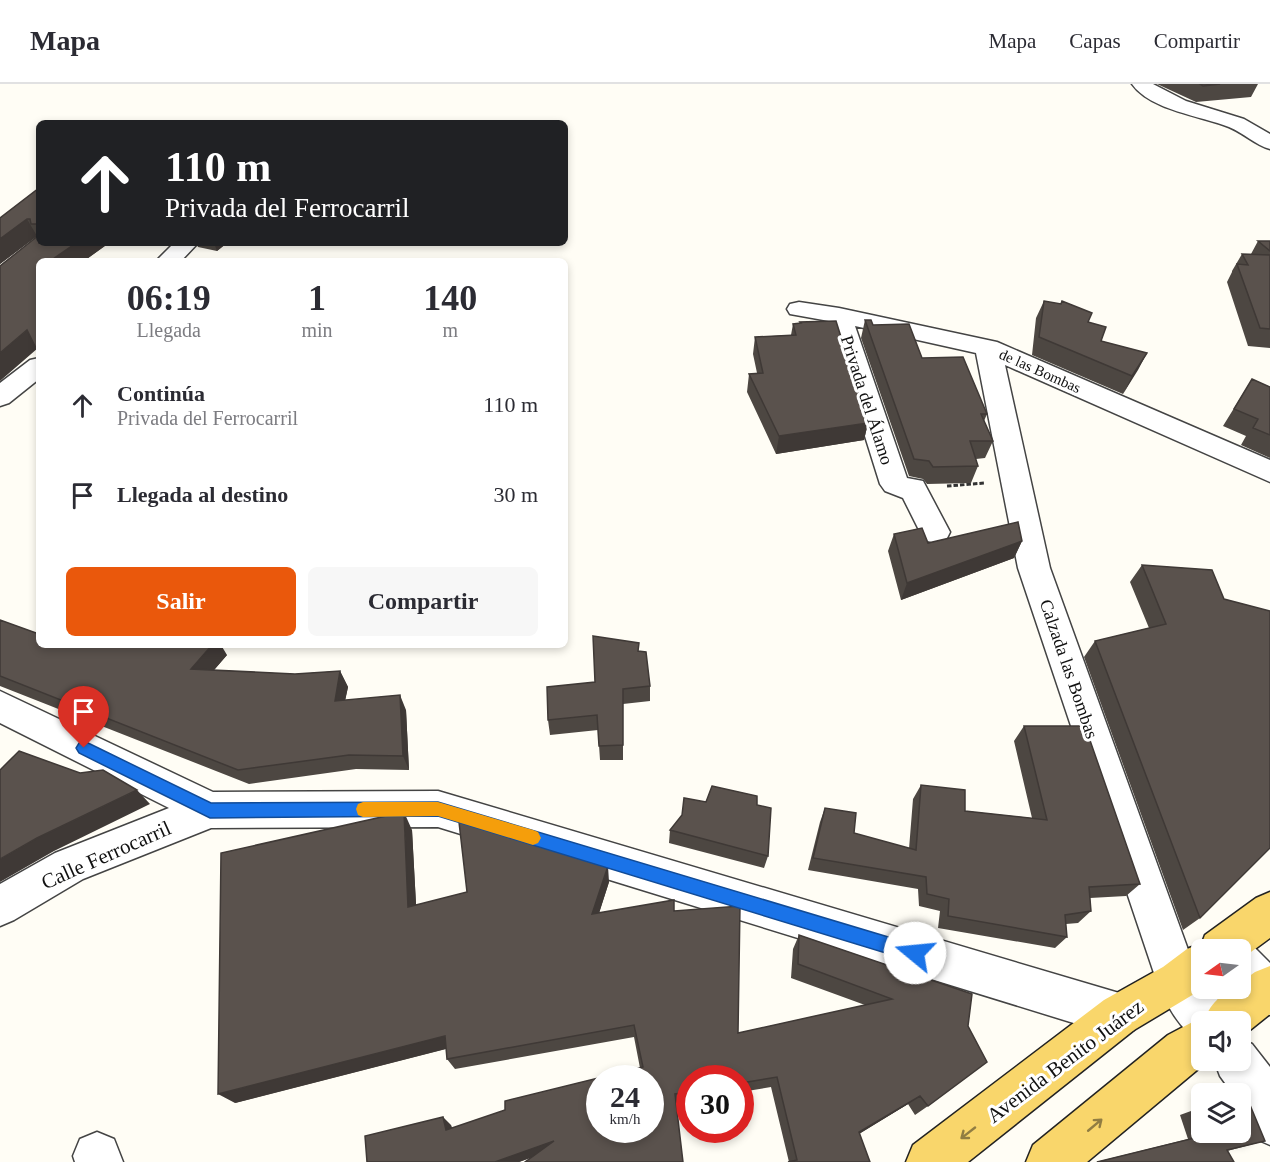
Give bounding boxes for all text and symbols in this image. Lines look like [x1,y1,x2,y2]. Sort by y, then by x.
text: Mapa [30,25,100,56]
text: Mapa [989,29,1036,53]
text: Capas [1069,29,1121,53]
text: Compartir [1154,29,1240,53]
icon: ahead [66,144,144,222]
text: 110 m [165,144,271,190]
text: Privada del Ferrocarril [165,193,409,223]
text: 06:19 [127,278,211,318]
text: 1 [308,278,326,318]
text: 140 [423,278,477,318]
text: Llegada [137,319,201,341]
text: min [301,319,333,341]
text: m [443,319,458,341]
street label: Privada del Álamo [837,332,898,467]
street label: de las Bombas [997,346,1083,396]
text: Continúa [117,381,205,406]
icon: ahead [66,389,99,422]
text: 110 m [483,392,538,417]
text: Privada del Ferrocarril [117,407,298,429]
icon: arrive [66,479,99,512]
text: Llegada al destino [117,482,288,507]
text: 30 m [493,482,538,507]
button: Salir [66,567,296,636]
button: Compartir [308,567,538,636]
street label: Calzada las Bombas [1036,597,1102,741]
pin [58,686,109,748]
icon: arrive [67,695,100,728]
street label: Calle Ferrocarril [37,816,175,894]
position arrow [883,921,947,985]
north arrow [1191,939,1251,999]
map controls [1191,939,1251,1143]
street label: Avenida Benito Juárez [982,994,1148,1128]
button: sound [1191,1011,1251,1071]
speed limit sign: 30 [676,1065,754,1143]
text: 24 [610,1080,640,1113]
button: layers [1191,1083,1251,1143]
text: km/h [610,1111,640,1127]
one-way arrow [1087,1118,1103,1131]
one-way arrow [960,1127,976,1140]

